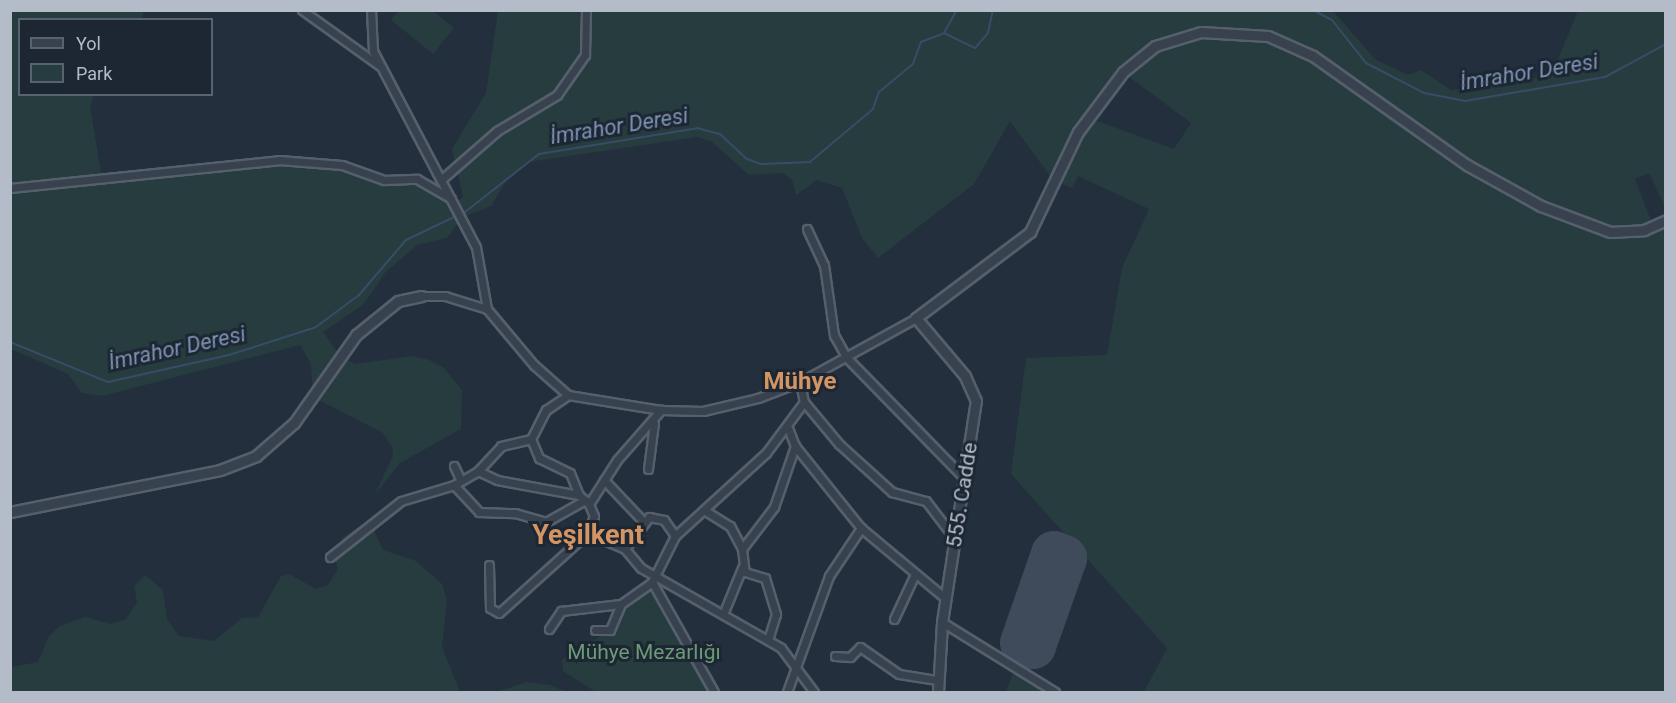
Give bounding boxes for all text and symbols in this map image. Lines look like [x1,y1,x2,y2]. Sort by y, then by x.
legend [18,18,213,96]
text: Yol [76,33,101,54]
water label: İmrahor Deresi [1458,48,1600,96]
text: Park [76,63,112,84]
water label: İmrahor Deresi [548,102,690,150]
water label: İmrahor Deresi [106,321,248,375]
district label: Mühye [764,368,836,396]
street label: 555. Cadde [941,441,983,549]
district label: Yeşilkent [532,520,644,552]
park label: Mühye Mezarlığı [567,639,721,665]

